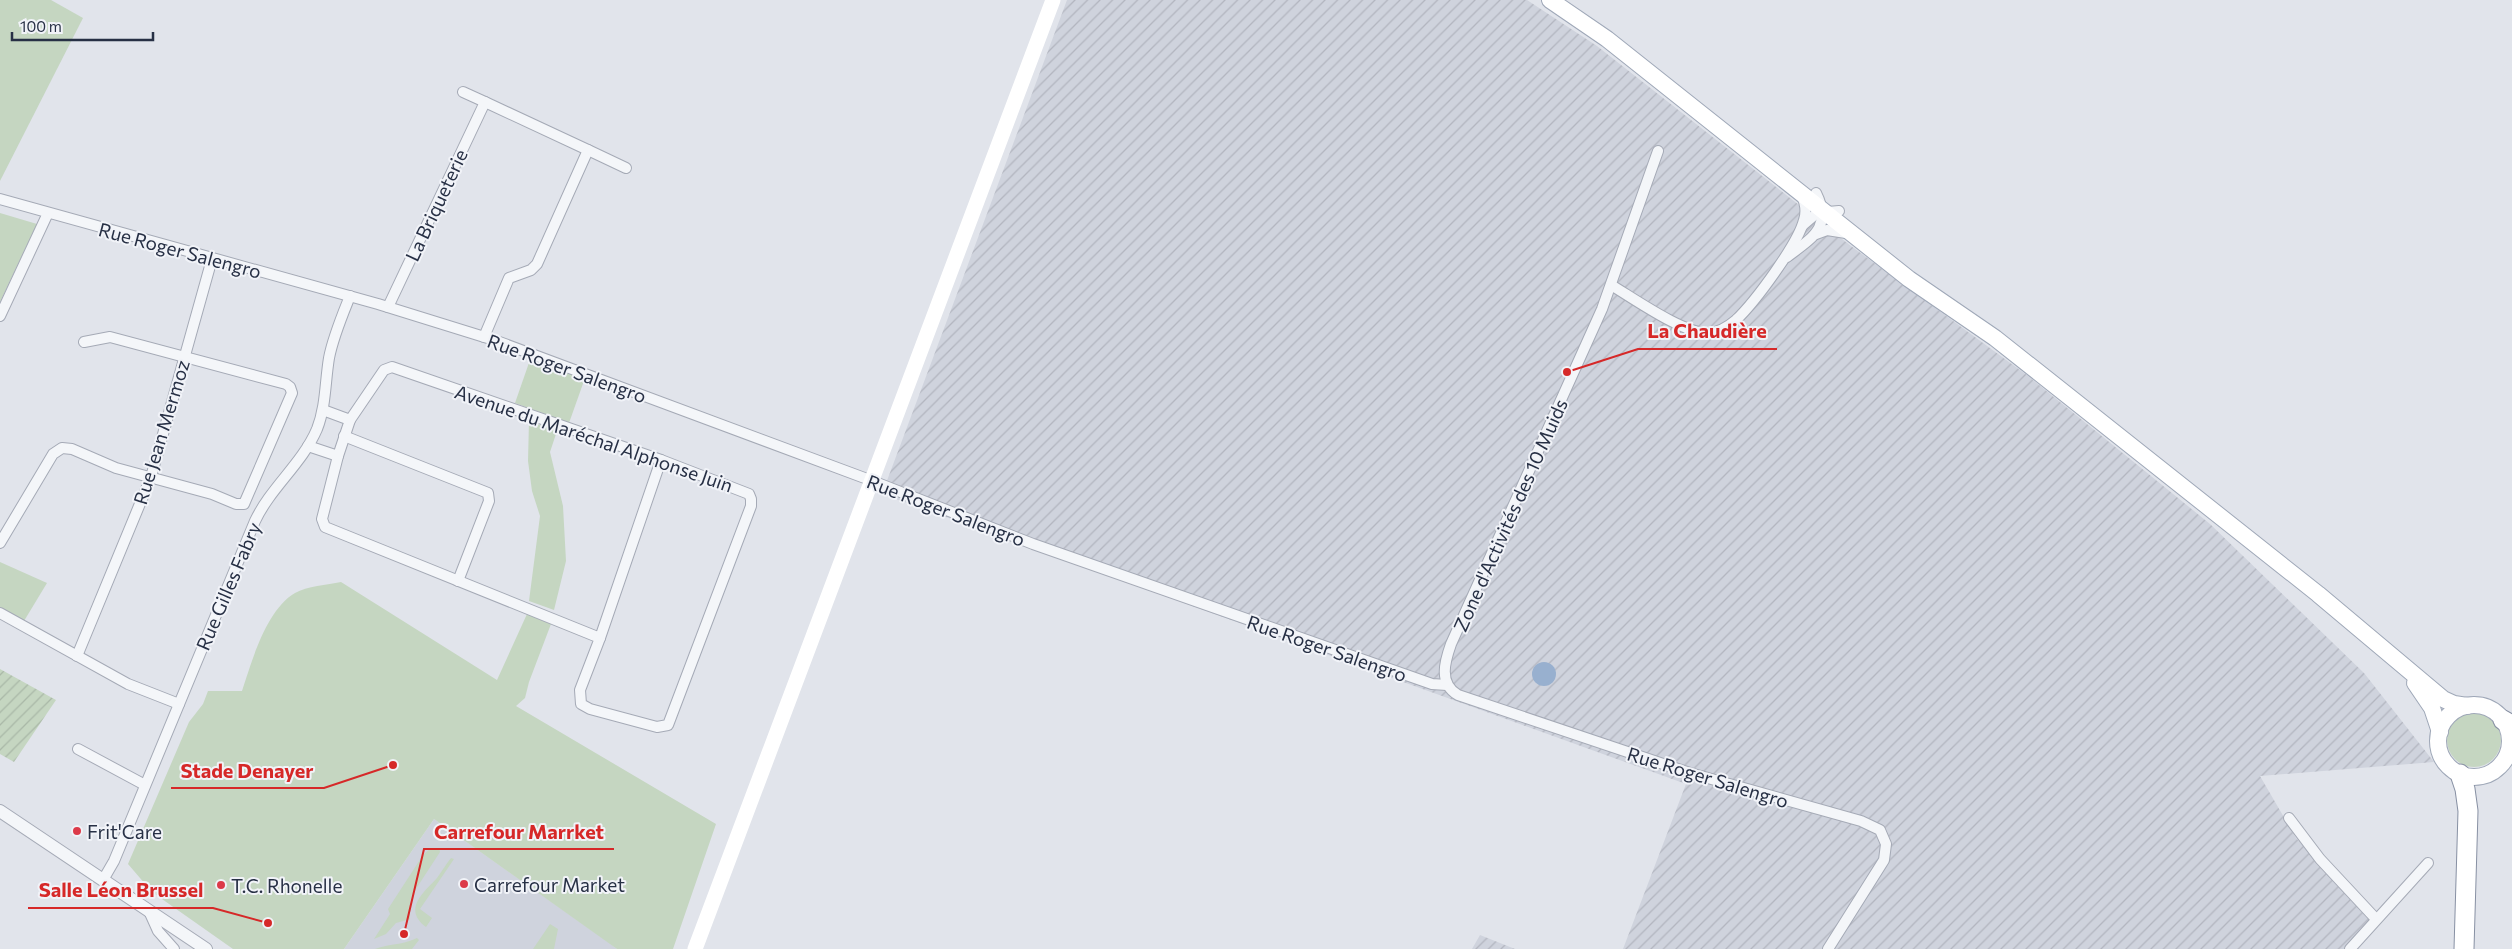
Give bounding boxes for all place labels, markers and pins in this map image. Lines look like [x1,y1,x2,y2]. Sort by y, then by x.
callout: La Chaudière [1638,314,1777,349]
callout: Stade Denayer [171,753,324,788]
callout: Carrefour Marrket [424,814,614,849]
place label: Frit'Care [87,820,162,843]
marker: Frit'Care [71,825,83,837]
callout: Salle Léon Brussel [28,873,213,908]
place label: Carrefour Market [474,873,625,896]
place label: T.C. Rhonelle [231,874,342,897]
marker: Carrefour Market [458,878,470,890]
marker: T.C. Rhonelle [215,879,227,891]

